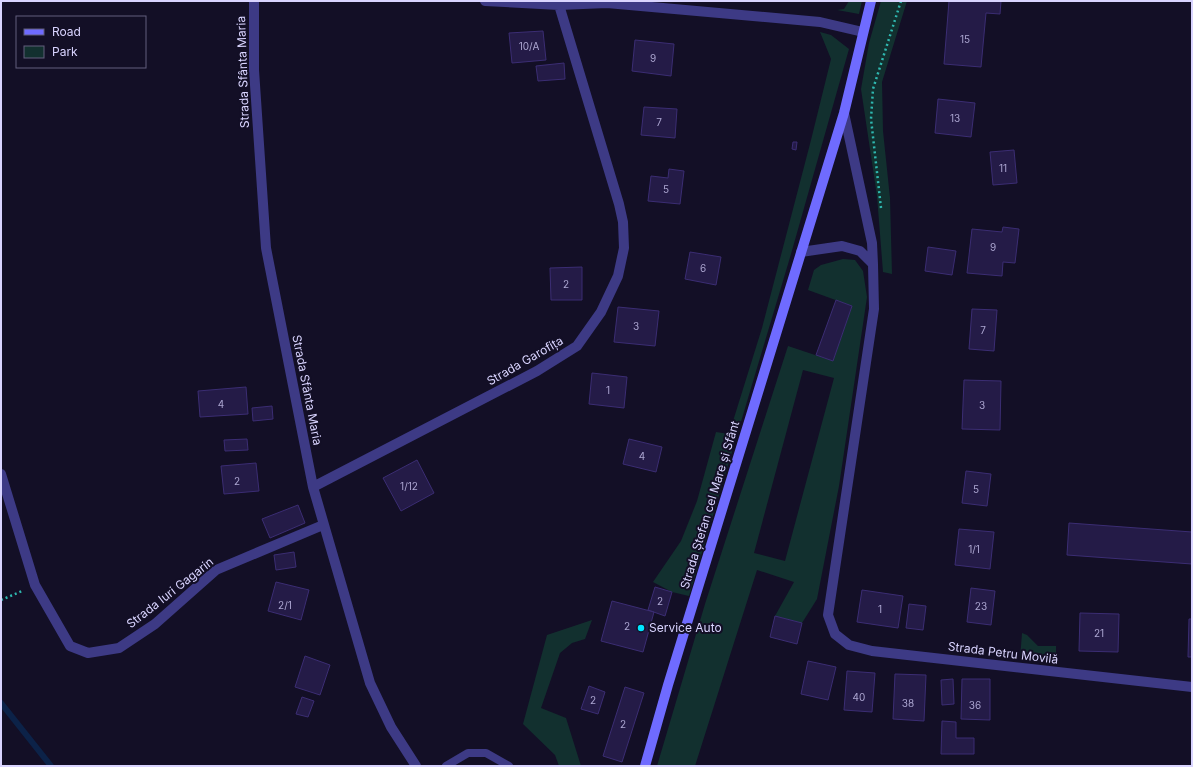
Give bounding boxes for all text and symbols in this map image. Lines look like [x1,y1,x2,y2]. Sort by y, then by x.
legend [16,16,146,68]
street label: Strada Sfânta Maria [233,16,252,128]
text: Road [52,24,81,39]
house number: 15 [960,33,970,45]
house number: 10/A [519,40,539,52]
text: Park [52,44,78,59]
house number: 9 [650,52,656,64]
house number: 13 [950,112,960,124]
house number: 7 [656,116,662,128]
house number: 11 [999,162,1007,174]
house number: 5 [663,183,669,195]
house number: 9 [990,241,996,253]
house number: 6 [700,262,706,274]
house number: 2 [563,278,569,290]
house number: 3 [633,320,639,332]
house number: 7 [980,324,986,336]
street label: Strada Sfânta Maria [289,333,326,446]
street label: Strada Garofița [484,333,566,388]
house number: 1 [606,384,610,396]
house number: 4 [218,398,224,410]
house number: 3 [979,399,985,411]
street label: Strada Ștefan cel Mare și Sfânt [677,419,742,591]
house number: 4 [639,450,645,462]
house number: 2 [234,475,240,487]
house number: 1/12 [400,480,418,492]
house number: 5 [973,483,979,495]
house number: 1/1 [968,543,980,555]
street label: Strada Iuri Gagarin [123,554,216,631]
house number: 2 [657,595,663,607]
house number: 2/1 [278,599,292,611]
house number: 23 [975,600,987,612]
house number: 1 [878,603,882,615]
house number: 2 [624,620,630,632]
place label: Service Auto [649,620,722,635]
marker: Service Auto [636,623,646,633]
house number: 21 [1094,627,1104,639]
street label: Strada Petru Movilă [947,638,1059,667]
house number: 40 [853,691,865,703]
house number: 2 [590,694,596,706]
house number: 38 [902,697,914,709]
house number: 36 [969,699,981,711]
house number: 2 [620,718,626,730]

